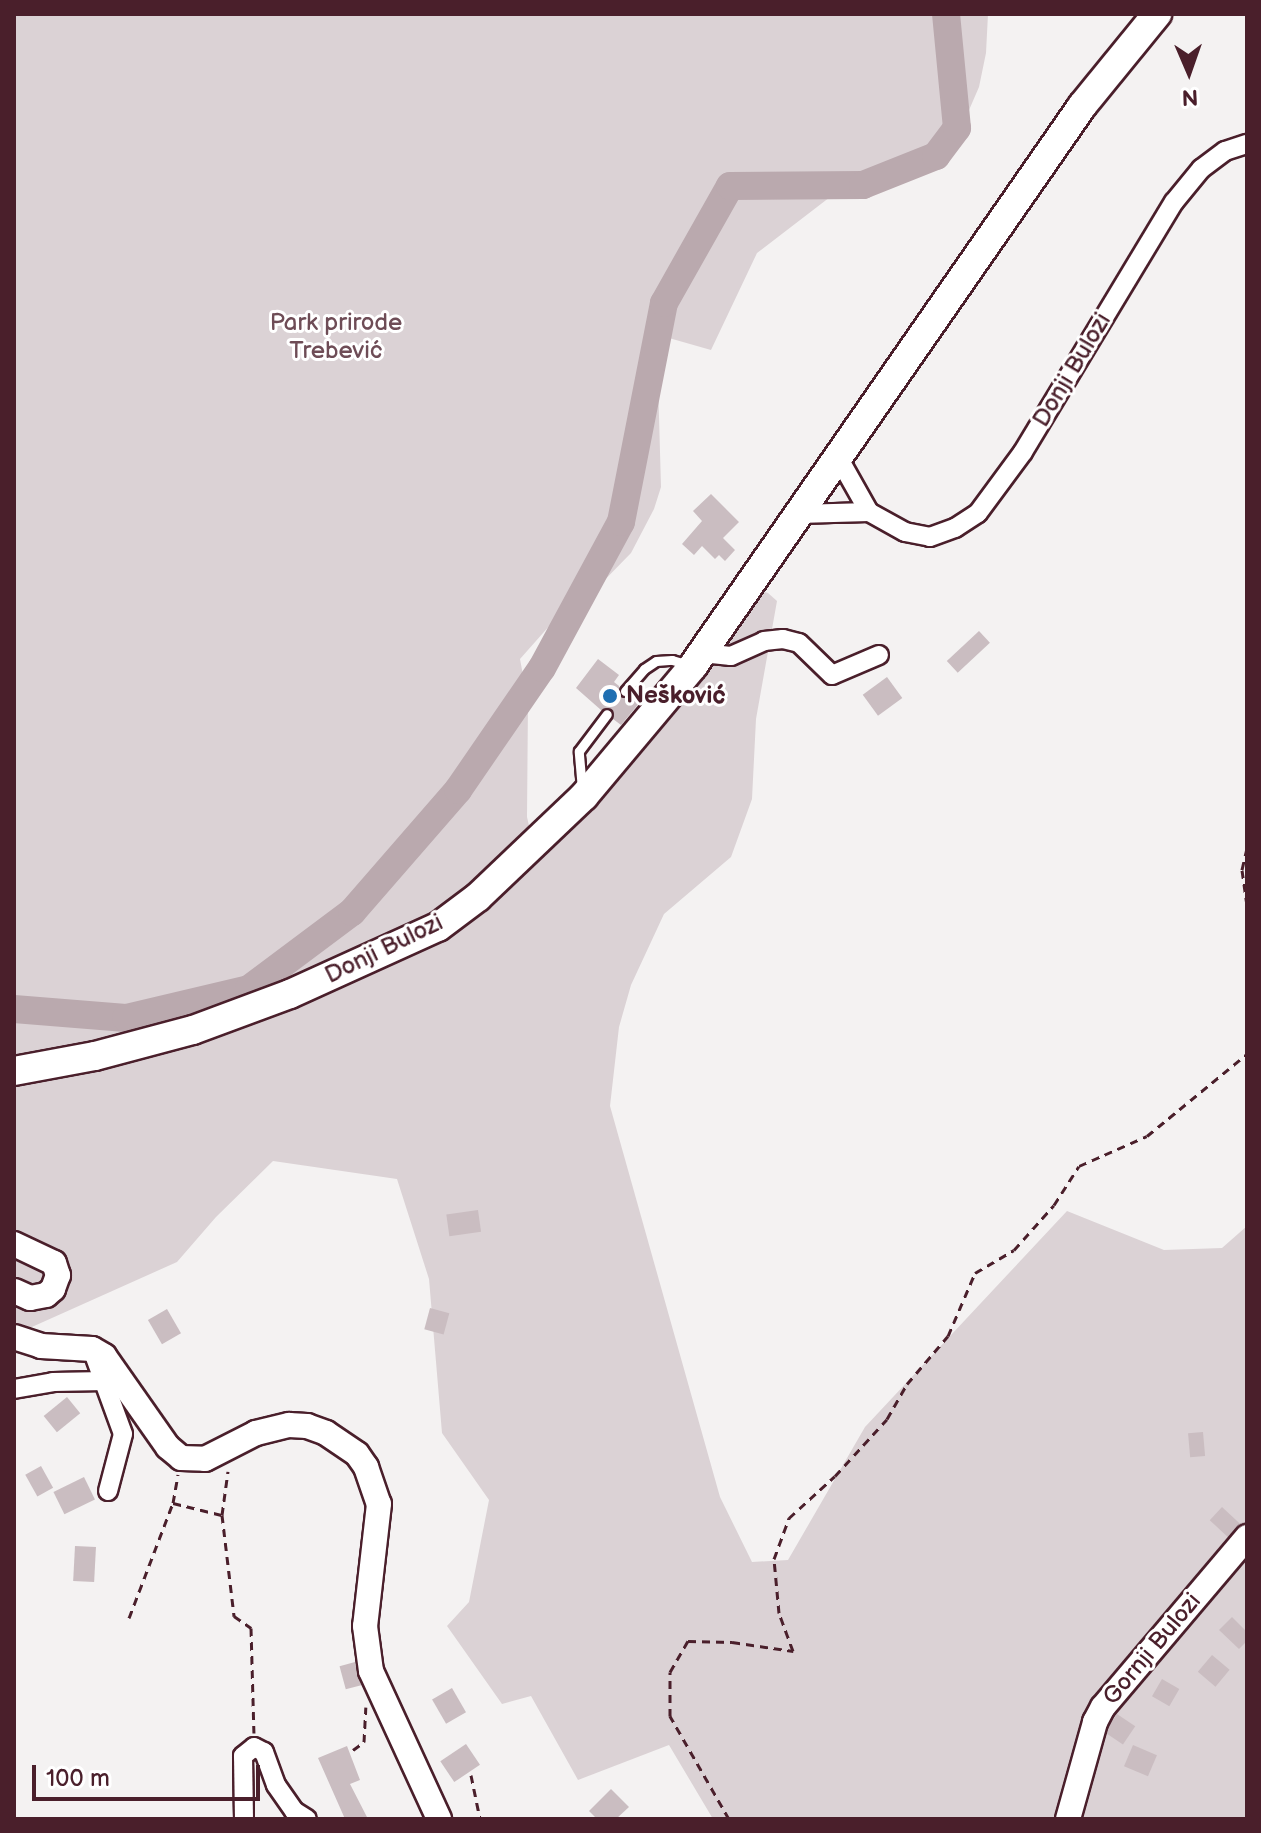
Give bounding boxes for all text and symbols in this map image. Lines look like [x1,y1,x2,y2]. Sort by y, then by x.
north arrow [1149,32,1229,112]
text: N [1181,83,1199,110]
street label: Donji Bulozi [1027,308,1117,432]
park label: Park prirode Trebević [270,309,402,365]
place label: Nešković [626,682,726,710]
marker: Nešković [601,687,619,705]
street label: Donji Bulozi [320,908,448,990]
street label: Gornji Bulozi [1097,1587,1207,1711]
scale bar [36,1749,264,1799]
text: 100 m [46,1764,110,1793]

